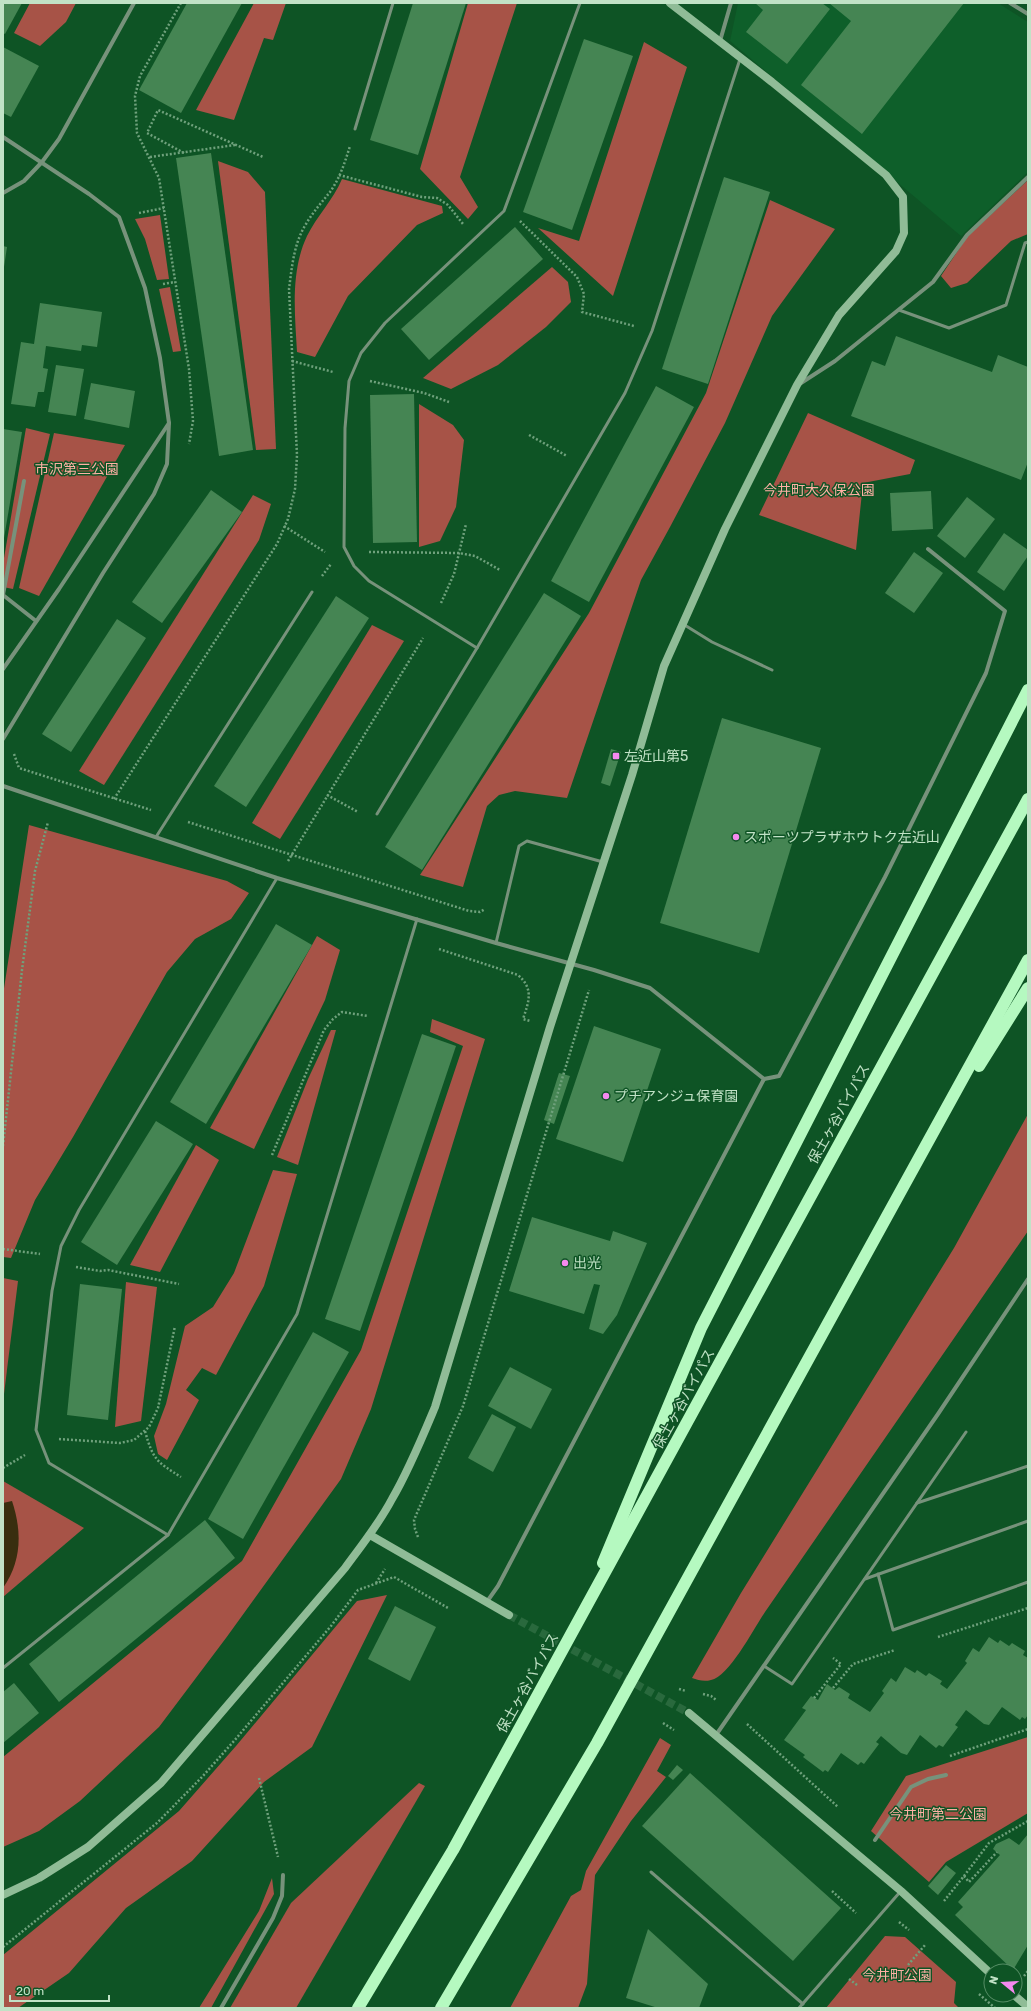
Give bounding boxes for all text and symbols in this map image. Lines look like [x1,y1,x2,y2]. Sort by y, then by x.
park label: 市沢第三公園 [35,461,119,478]
park label: 今井町大久保公園 [763,482,875,499]
place label: 左近山第5 [624,748,688,765]
marker: 左近山第5 [611,751,621,761]
place label: スポーツプラザホウトク左近山 [744,829,940,846]
marker: スポーツプラザホウトク左近山 [731,832,741,842]
street label: 保土ヶ谷バイパス [804,1061,874,1167]
place label: プチアンジュ保育園 [614,1088,738,1105]
marker: プチアンジュ保育園 [601,1091,611,1101]
place label: 出光 [573,1255,601,1272]
marker: 出光 [560,1258,570,1268]
street label: 保土ヶ谷バイパス [649,1346,719,1452]
street label: 保土ヶ谷バイパス [493,1630,563,1736]
park label: 今井町第二公園 [889,1806,987,1823]
north arrow [983,1963,1023,2003]
park label: 今井町公園 [862,1967,932,1984]
text: N [987,1974,1001,1986]
scale bar [10,1977,109,2003]
text: 20 m [16,1984,44,1998]

